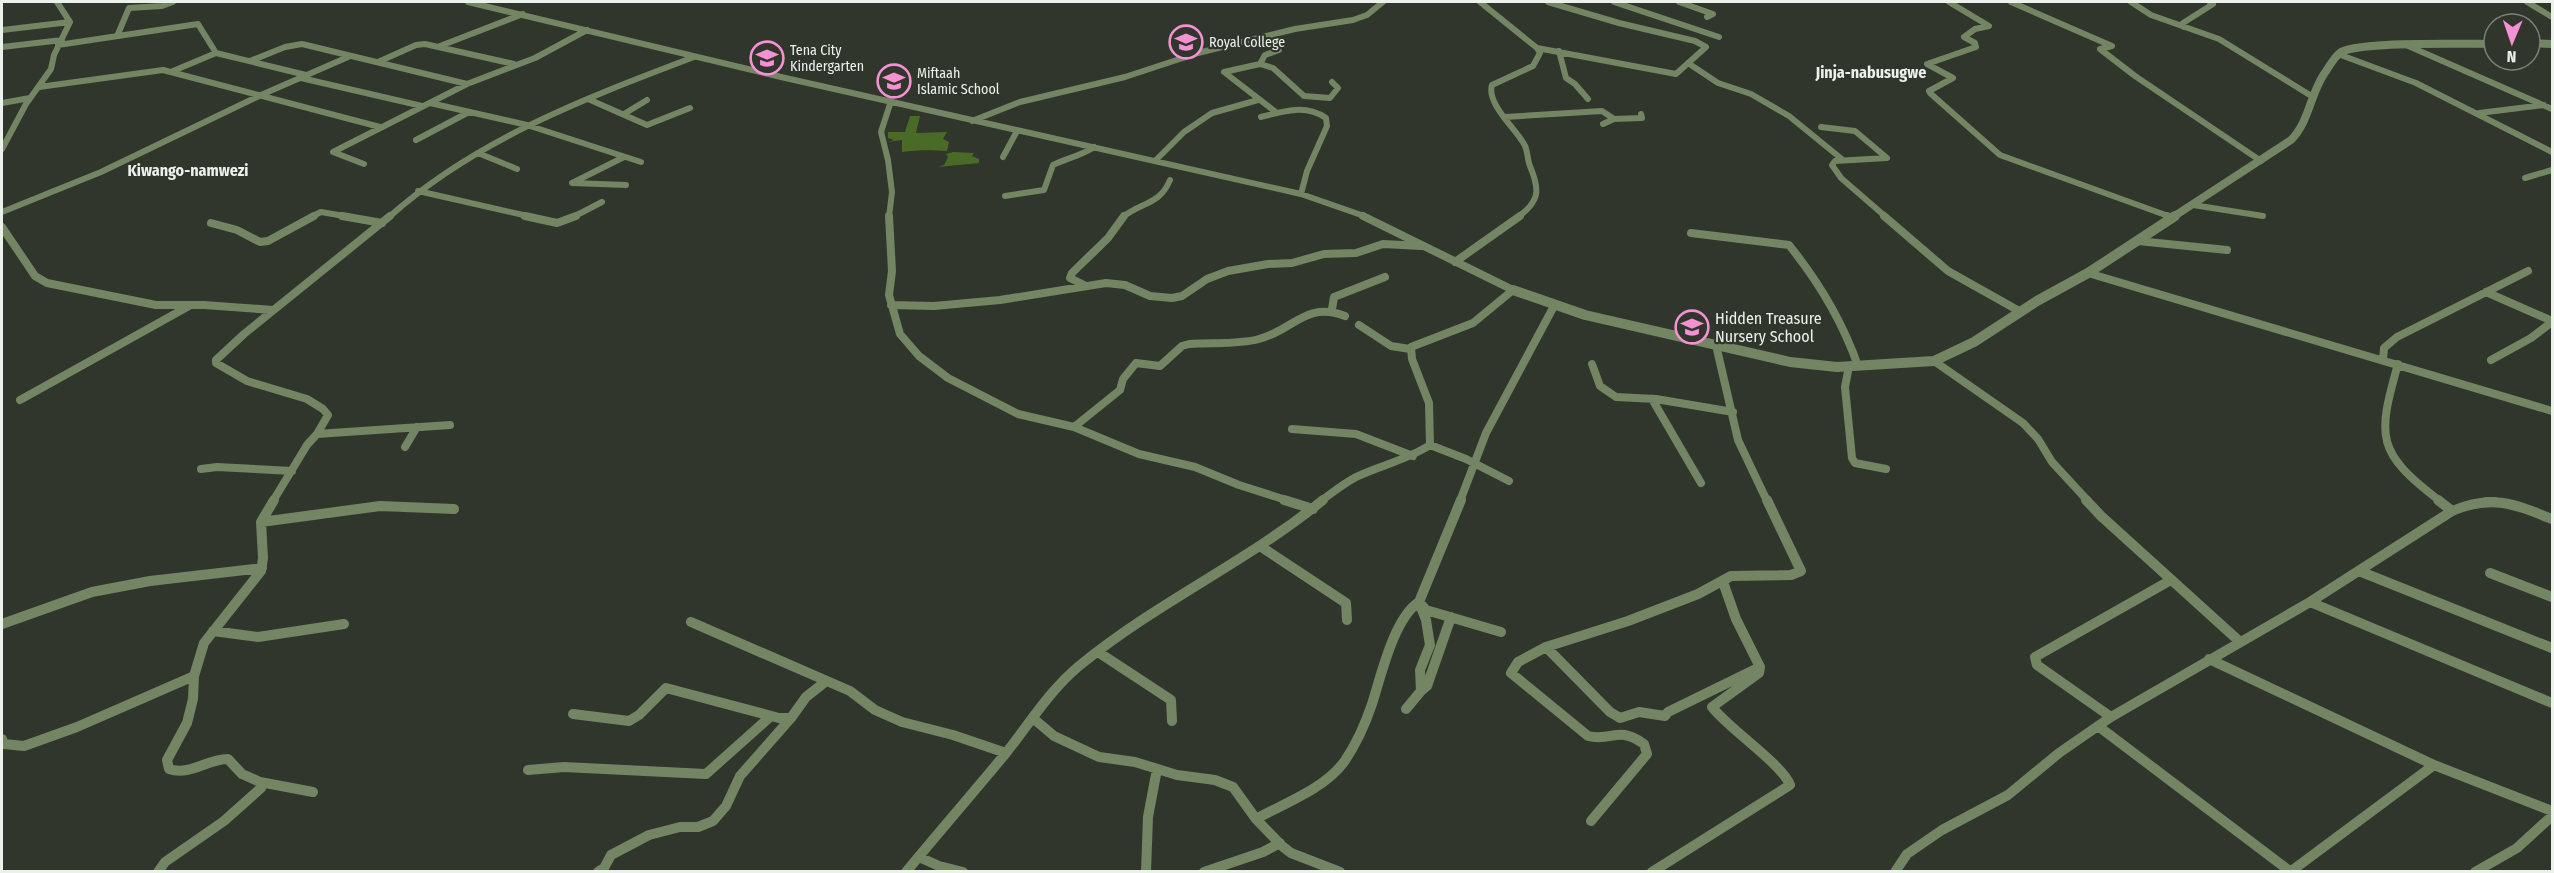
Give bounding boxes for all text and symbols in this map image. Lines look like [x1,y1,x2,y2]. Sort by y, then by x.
north arrow [2482,12,2542,72]
school or university icon: Royal College [1168,24,1204,60]
place label: Royal College [1209,34,1285,51]
school or university icon: Tena City Kindergarten [749,40,785,76]
place label: Tena City Kindergarten [790,42,864,75]
text: N [2506,47,2517,66]
school or university icon: Miftaah Islamic School [876,63,912,99]
district label: Jinja-nabusugwe [1815,63,1926,82]
place label: Miftaah Islamic School [917,65,1000,98]
district label: Kiwango-namwezi [128,161,249,180]
school or university icon: Hidden Treasure Nursery School [1674,309,1710,345]
place label: Hidden Treasure Nursery School [1715,309,1822,346]

